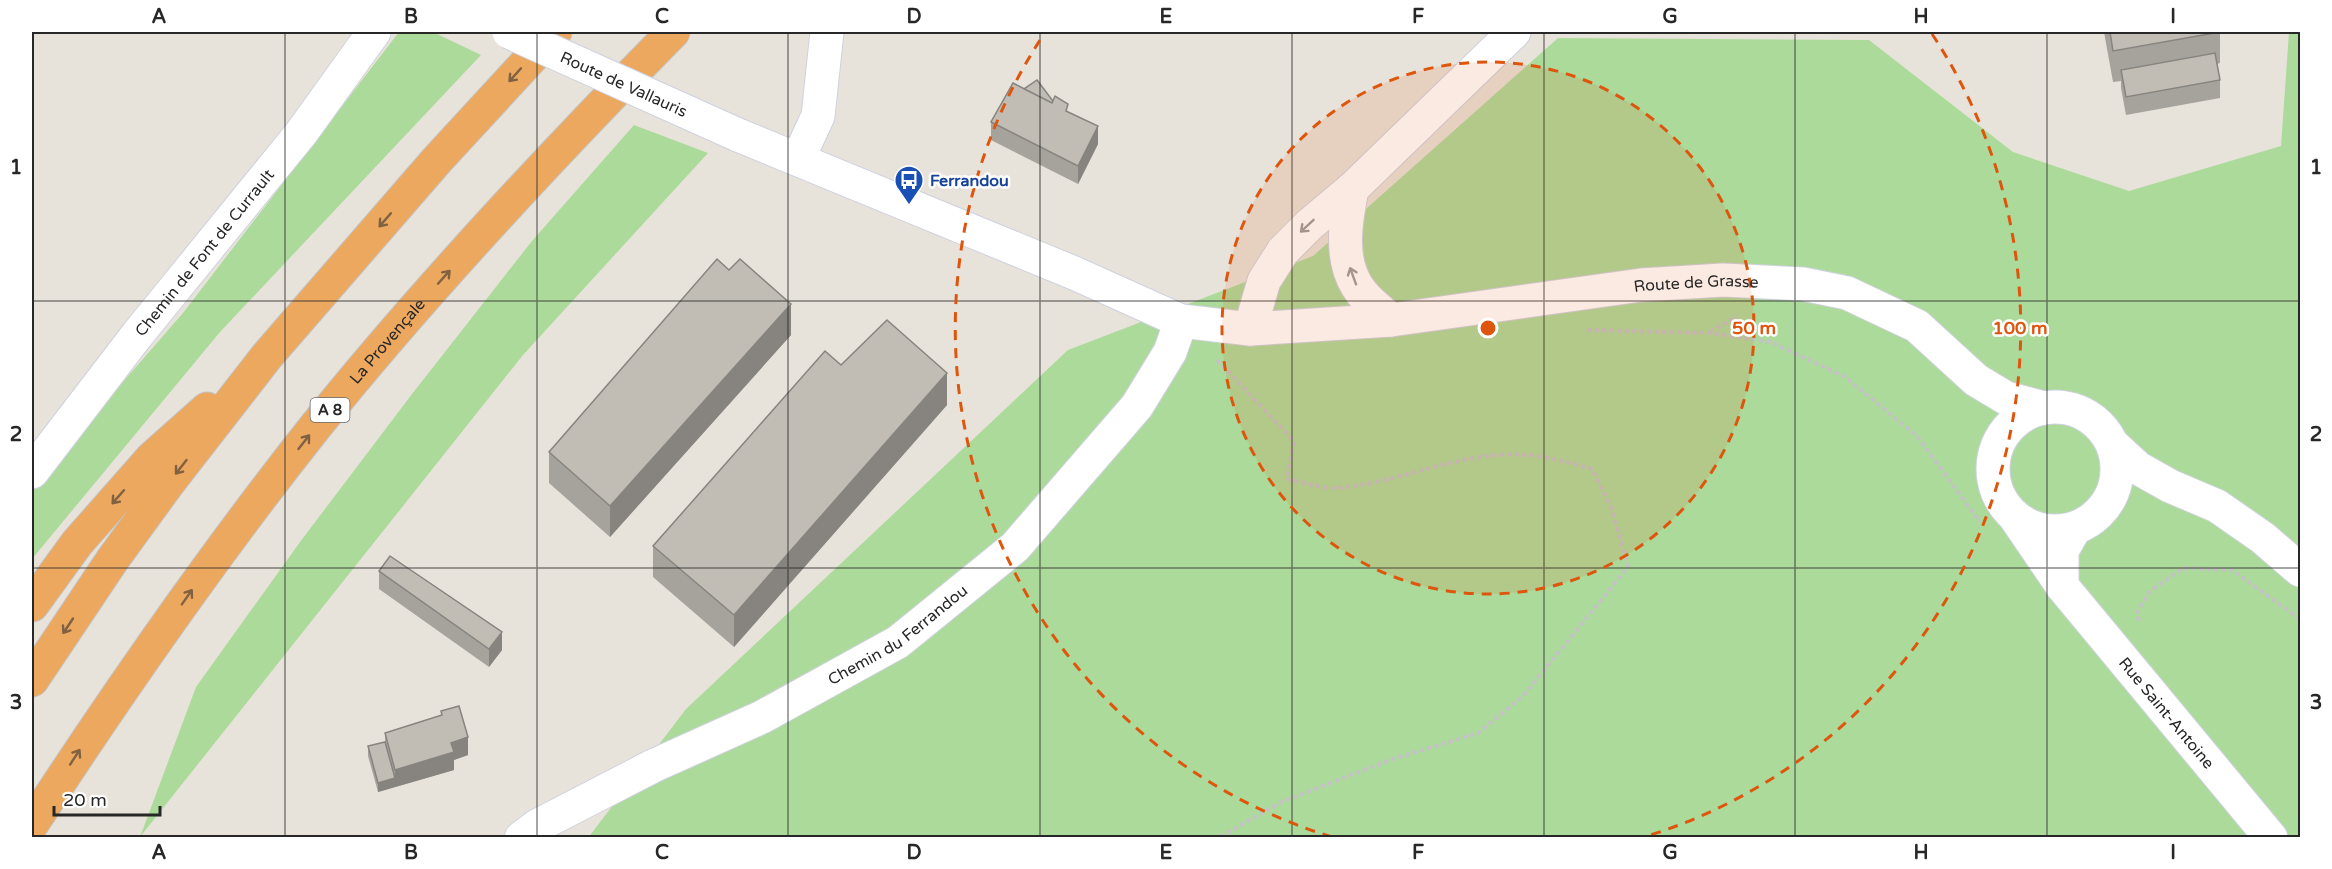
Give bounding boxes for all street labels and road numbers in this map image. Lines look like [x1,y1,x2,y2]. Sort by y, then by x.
street label: Route de Vallauris [557,47,690,122]
street label: Chemin de Font de Currault [131,165,279,341]
street label: Route de Grasse [1633,271,1759,297]
street label: La Provençale [346,295,430,388]
road number: A 8 [310,398,350,422]
street label: Chemin du Ferrandou [824,581,972,690]
street label: Rue Saint-Antoine [2114,653,2218,773]

